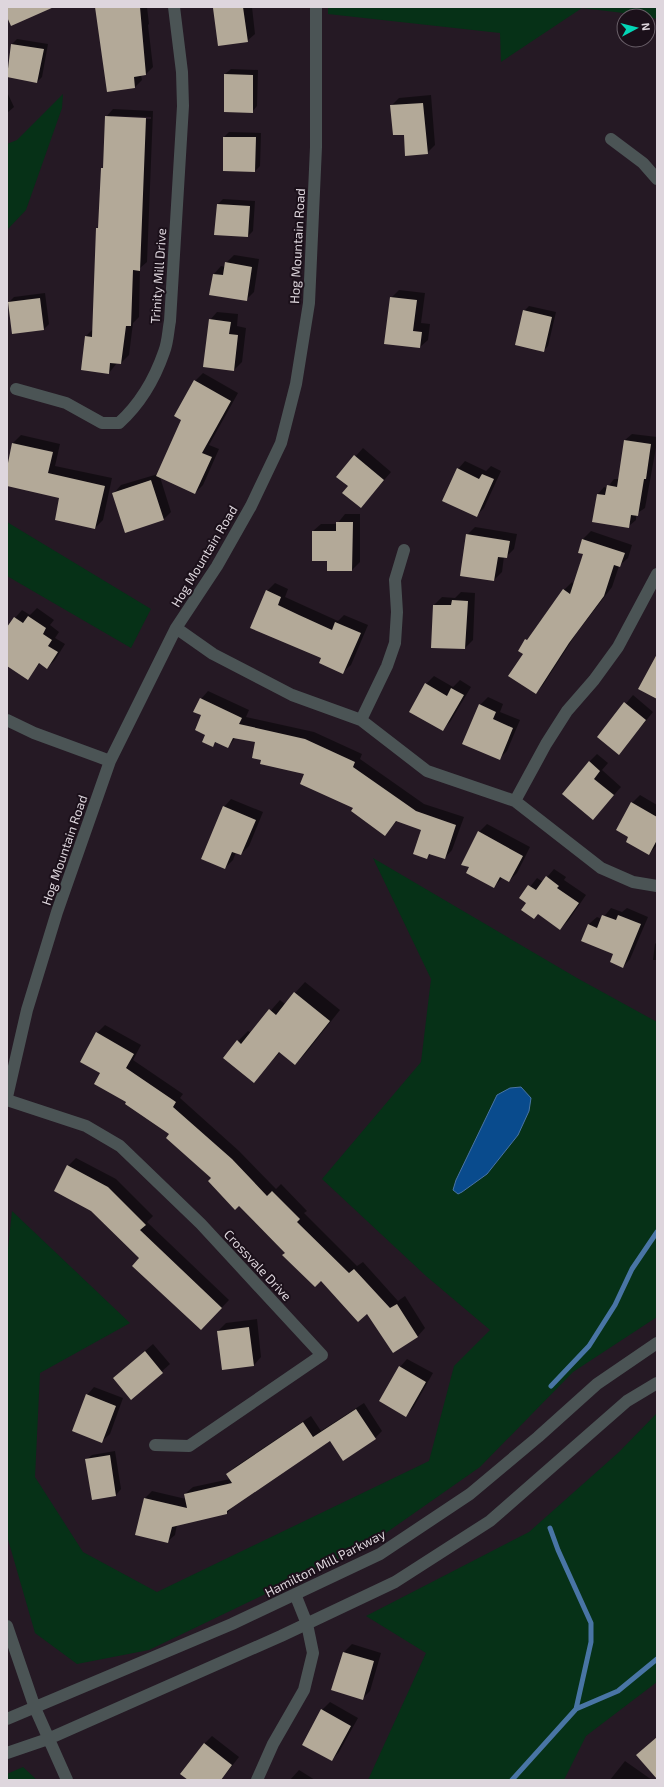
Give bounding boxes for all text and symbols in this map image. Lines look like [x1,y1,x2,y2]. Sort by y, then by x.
north arrow [616,8,656,48]
text: N [639,22,653,32]
street label: Hog Mountain Road [286,188,308,304]
street label: Trinity Mill Drive [147,228,169,324]
street label: Hog Mountain Road [167,502,241,610]
street label: Hog Mountain Road [38,793,90,907]
street label: Crossvale Drive [221,1226,295,1304]
street label: Hamilton Mill Parkway [262,1526,388,1600]

